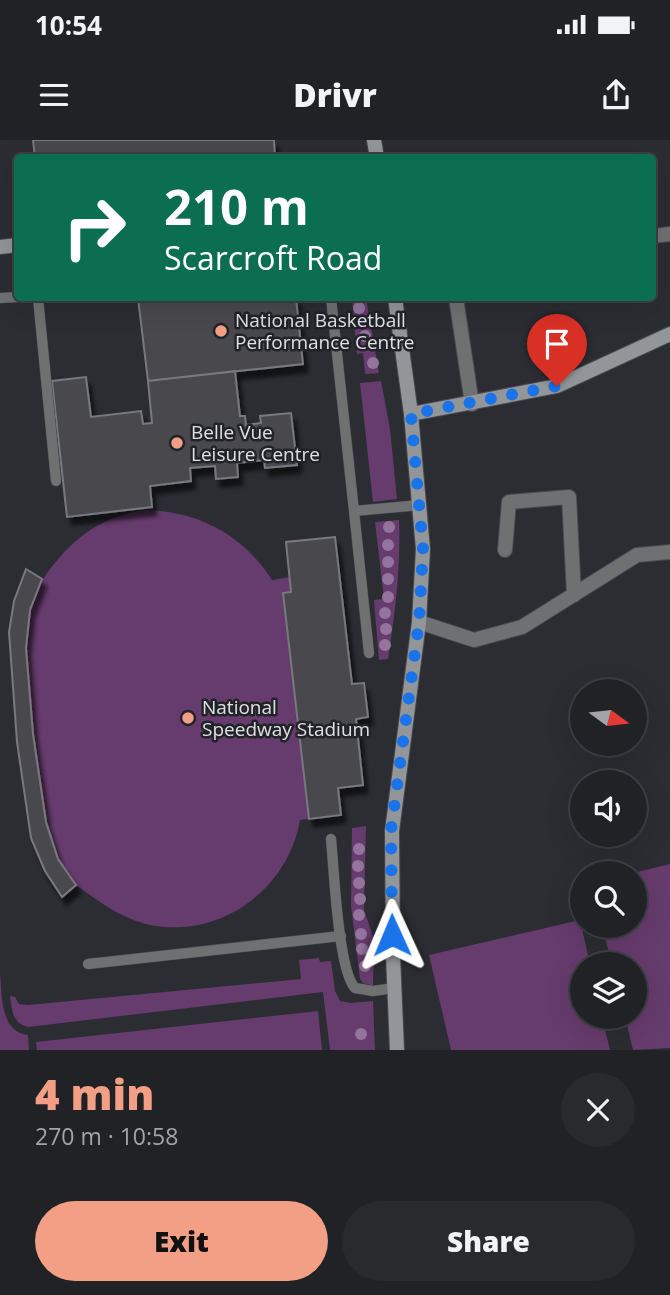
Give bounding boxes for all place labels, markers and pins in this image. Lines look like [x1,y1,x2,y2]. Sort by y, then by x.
place label: National Basketball Performance Centre [235,307,414,355]
pin [527,314,587,386]
marker: National Basketball Performance Centre [213,323,229,339]
place label: Belle Vue Leisure Centre [191,419,320,467]
marker: Belle Vue Leisure Centre [169,435,185,451]
place label: National Speedway Stadium [202,694,370,742]
marker: National Speedway Stadium [180,710,196,726]

